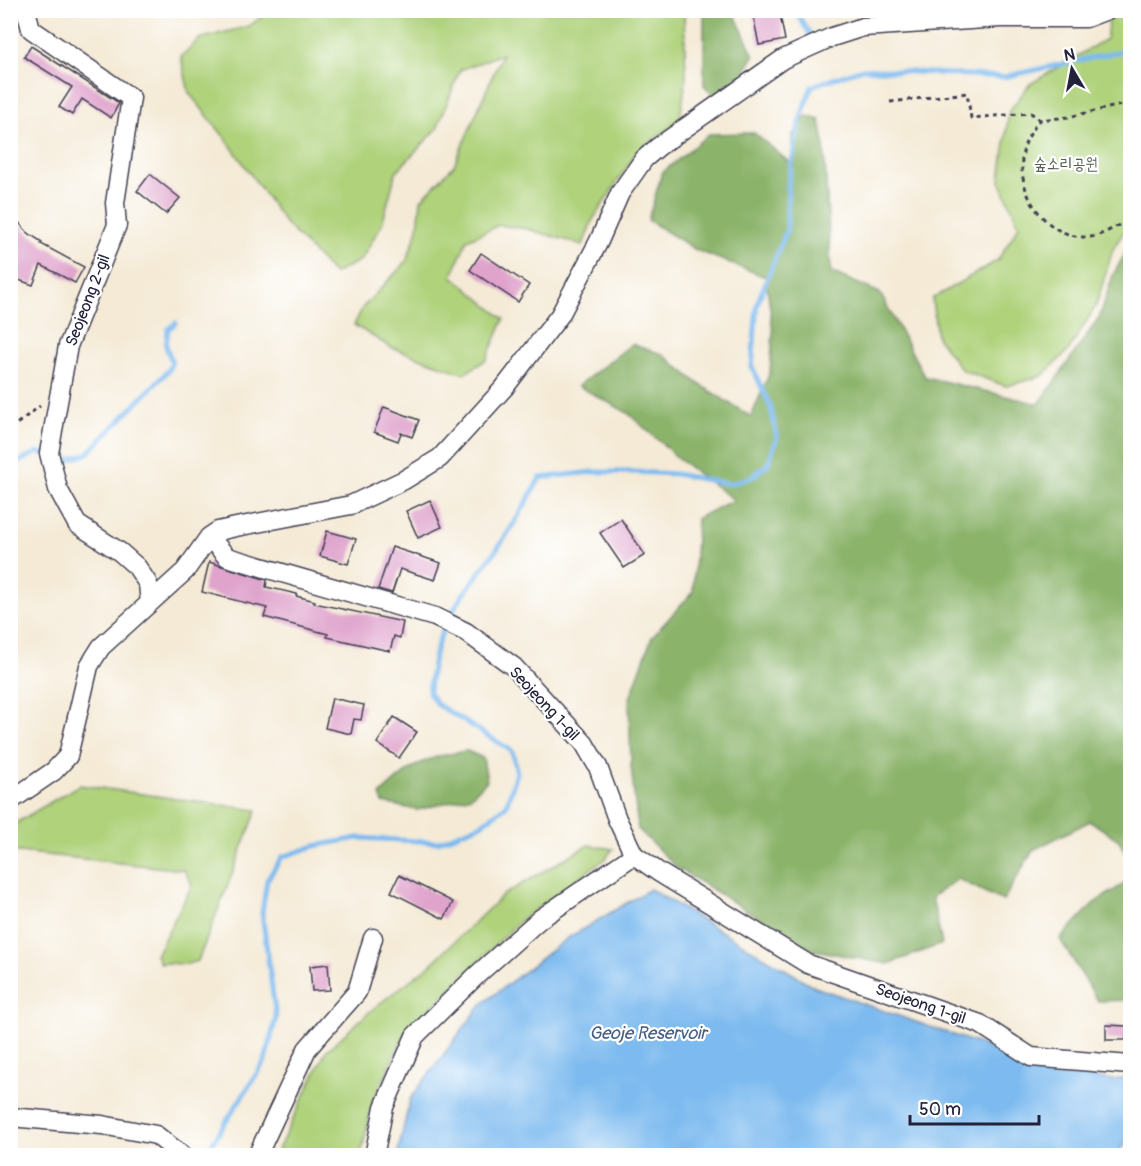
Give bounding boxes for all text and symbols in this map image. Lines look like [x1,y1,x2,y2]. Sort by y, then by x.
north arrow [1042,39,1102,99]
text: N [1063,44,1077,66]
park label: 숲소리공원 [1034,154,1098,174]
street label: Seojeong 2-gil [61,252,115,349]
street label: Seojeong 1-gil [505,662,584,745]
street label: Seojeong 1-gil [873,979,968,1029]
water label: Geoje Reservoir [589,1022,709,1045]
scale bar [910,1088,1039,1126]
text: 50 m [919,1098,961,1121]

